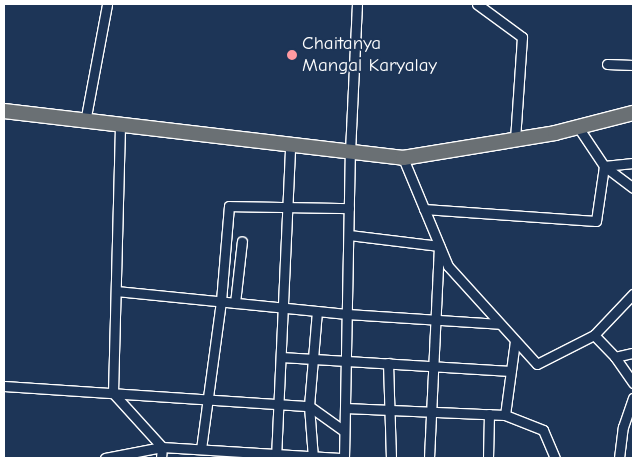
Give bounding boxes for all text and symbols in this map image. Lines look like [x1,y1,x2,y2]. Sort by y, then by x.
place label: Chaitanya Mangal Karyalay [302,33,437,77]
marker: Chaitanya Mangal Karyalay [286,49,298,61]

